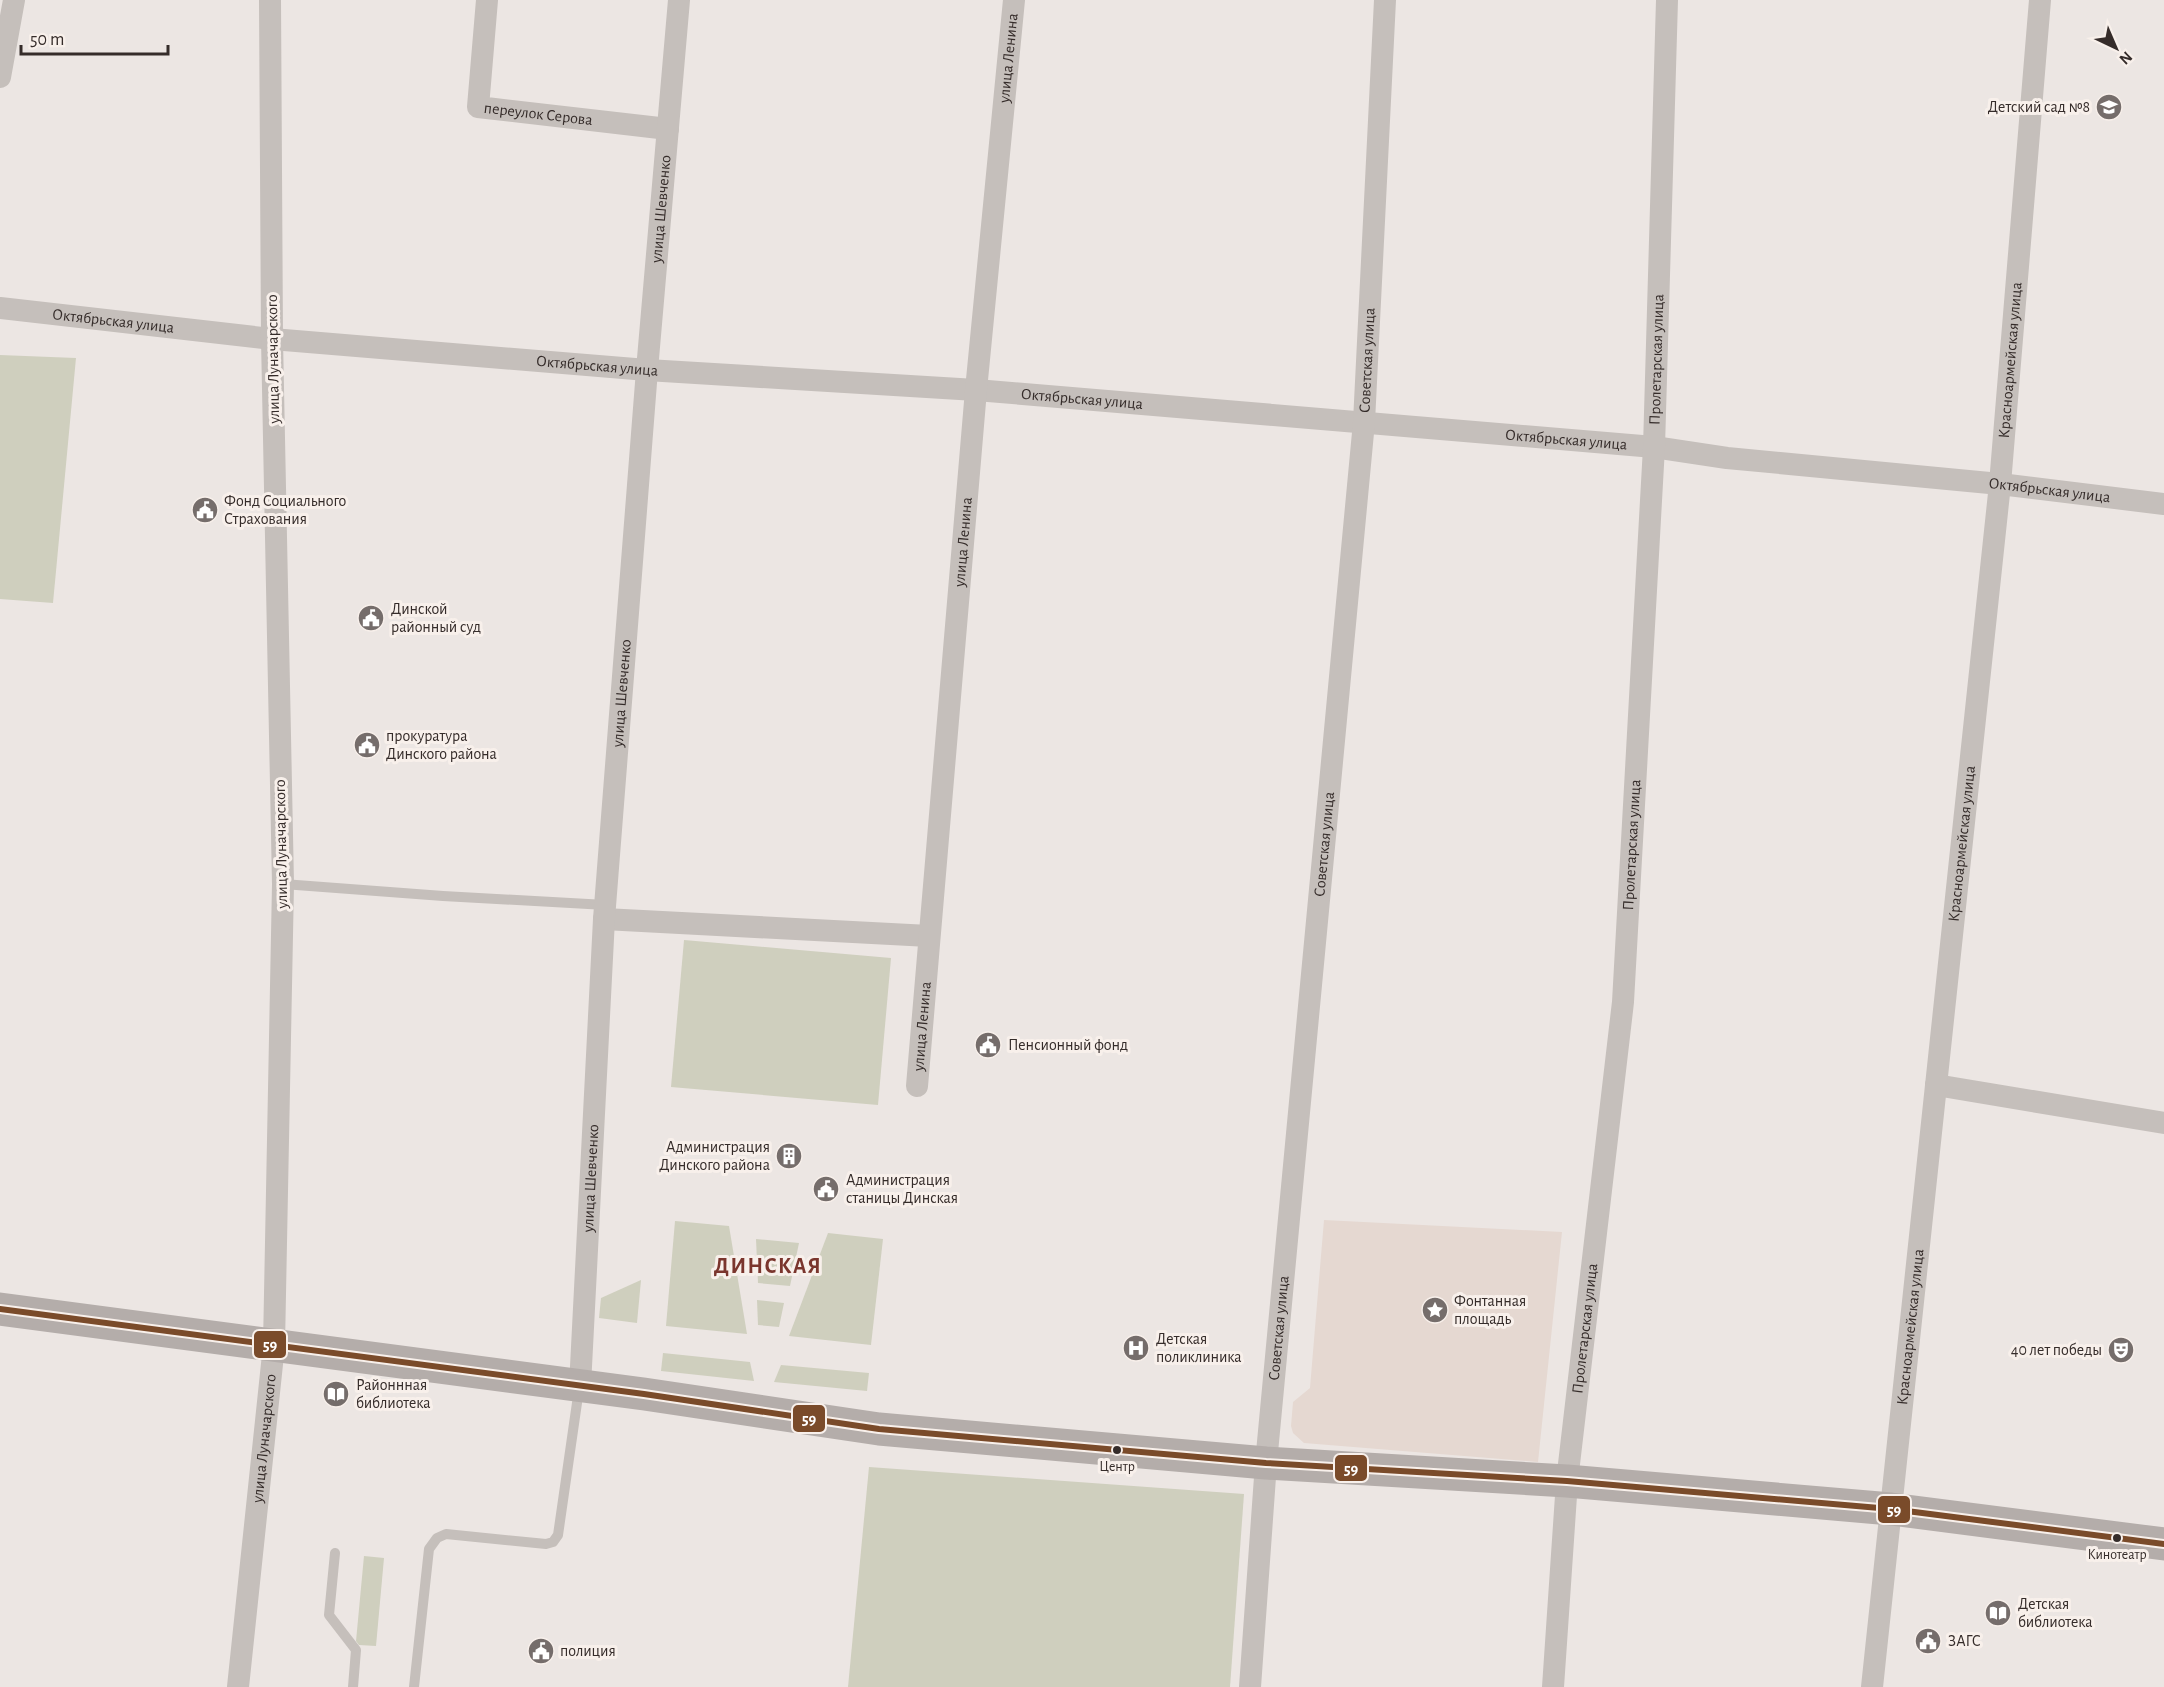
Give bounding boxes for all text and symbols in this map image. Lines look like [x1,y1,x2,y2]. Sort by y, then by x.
street label: улица Ленина [996,13,1021,105]
scale bar [21,18,168,56]
north arrow [2086,18,2146,78]
text: 50 m [30,31,64,49]
text: N [2116,48,2135,68]
school or university icon: Детский сад №8 [2094,92,2124,122]
place label: Детский сад №8 [1988,99,2090,115]
street label: переулок Серова [483,100,593,128]
street label: улица Шевченко [648,154,674,265]
street label: Красноармейская улица [1996,281,2025,439]
street label: улица Луначарского [264,294,283,425]
street label: Пролетарская улица [1647,294,1667,425]
street label: Октябрьская улица [51,306,175,336]
street label: Советская улица [1356,307,1378,413]
street label: Октябрьская улица [535,353,659,379]
street label: Октябрьская улица [1020,386,1144,412]
street label: Октябрьская улица [1505,427,1628,453]
street label: Октябрьская улица [1988,475,2111,505]
place label: Фонд Социального Страхования [224,493,347,527]
public building icon: Фонд Социального Страхования [190,495,220,525]
street label: улица Ленина [951,496,975,589]
place label: Динской районный суд [391,601,481,636]
public building icon: Динской районный суд [356,603,386,633]
street label: улица Шевченко [609,639,634,749]
place label: прокуратура Динского района [386,728,497,762]
public building icon: прокуратура Динского района [352,730,382,760]
street label: Красноармейская улица [1945,765,1978,923]
street label: улица Луначарского [272,779,291,910]
street label: Пролетарская улица [1620,779,1643,911]
street label: Советская улица [1311,791,1337,898]
street label: улица Ленина [910,981,934,1073]
public building icon: Пенсионный фонд [973,1030,1003,1060]
place label: Пенсионный фонд [1008,1037,1128,1053]
street label: улица Шевченко [580,1124,601,1234]
place label: Администрация Динского района [659,1139,770,1173]
building icon: Администрация Динского района [774,1141,804,1171]
place label: Администрация станицы Динская [846,1172,958,1206]
public building icon: Администрация станицы Динская [811,1174,841,1204]
street label: Красноармейская улица [1894,1248,1927,1406]
district label: ДИНСКАЯ [714,1255,822,1277]
street label: Пролетарская улица [1569,1262,1600,1395]
street label: Советская улица [1266,1275,1292,1381]
place label: Фонтанная площадь [1454,1293,1526,1327]
place icon: Фонтанная площадь [1420,1295,1450,1325]
line badge: 59 [253,1330,287,1359]
place label: Детская поликлиника [1156,1331,1242,1365]
hospital icon: Детская поликлиника [1121,1333,1151,1363]
theatre icon: 40 лет победы [2106,1335,2136,1365]
text: 59 [263,1337,278,1353]
place label: 40 лет победы [2011,1342,2102,1358]
street label: улица Луначарского [249,1373,279,1505]
place label: Районнная библиотека [356,1377,431,1411]
library icon: Районнная библиотека [321,1379,351,1409]
line badge: 59 [792,1404,826,1433]
text: 59 [802,1411,817,1427]
marker: Центр [1111,1444,1123,1456]
line badge: 59 [1334,1454,1368,1482]
place label: Центр [1099,1460,1135,1474]
text: 59 [1344,1461,1359,1477]
line badge: 59 [1877,1495,1911,1524]
text: 59 [1887,1502,1902,1518]
marker: Кинотеатр [2111,1532,2123,1544]
place label: Кинотеатр [2087,1548,2147,1562]
place label: Детская библиотека [2018,1596,2093,1630]
library icon: Детская библиотека [1983,1598,2013,1628]
public building icon: ЗАГС [1913,1626,1943,1656]
place label: ЗАГС [1948,1633,1981,1649]
public building icon: полиция [526,1636,556,1666]
place label: полиция [560,1643,616,1659]

